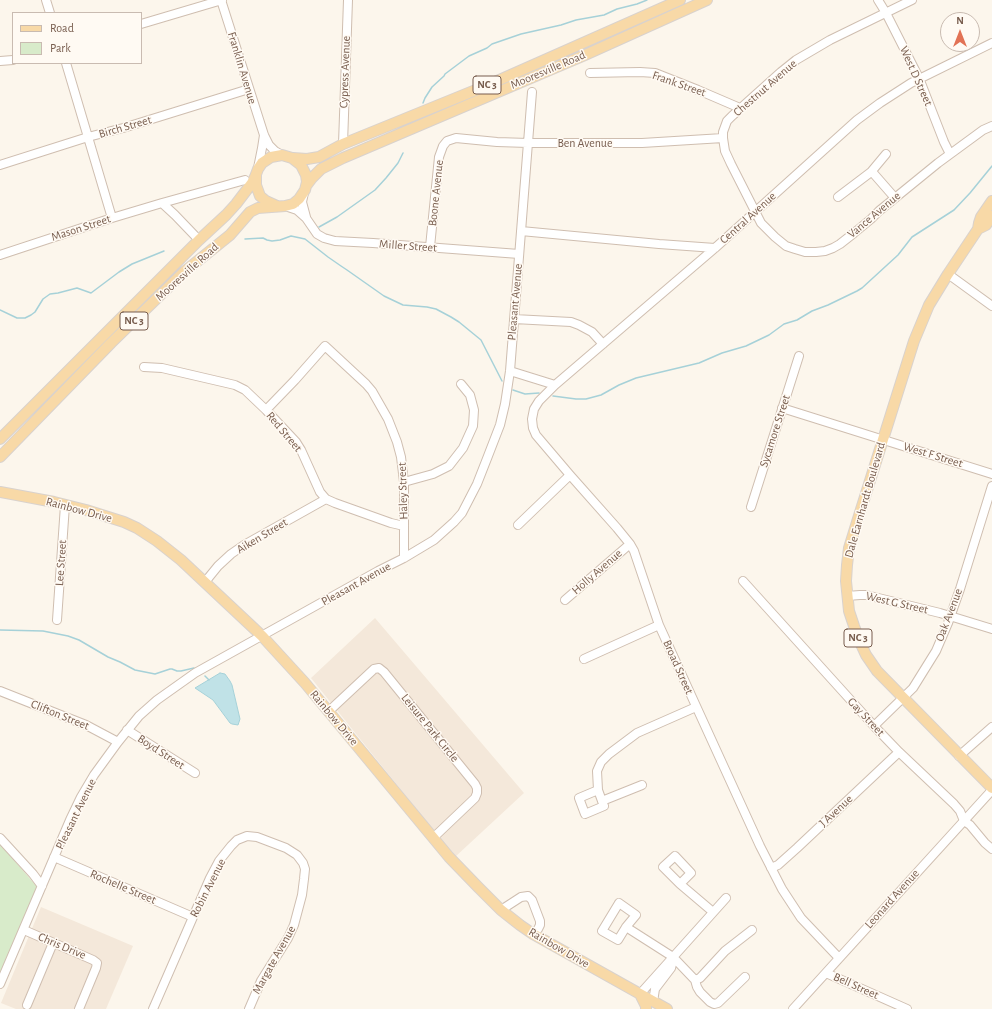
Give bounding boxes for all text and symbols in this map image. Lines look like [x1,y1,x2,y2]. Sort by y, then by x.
legend [12,12,142,64]
north arrow [940,12,980,52]
text: N [956,15,964,26]
text: Road [50,22,74,34]
street label: Franklin Avenue [224,30,260,106]
street label: Cypress Avenue [337,36,353,108]
text: Park [50,42,71,54]
street label: West D Street [896,44,936,108]
street label: Mooresville Road [508,48,588,92]
street label: Chestnut Avenue [730,57,800,119]
street label: Frank Street [650,68,708,100]
road number: NC 3 [473,76,501,94]
street label: Birch Street [97,113,153,141]
street label: Ben Avenue [557,136,613,150]
street label: Boone Avenue [425,159,447,227]
street label: Central Avenue [717,189,779,247]
street label: Vance Avenue [845,189,903,241]
street label: Mason Street [50,212,112,244]
street label: Miller Street [379,237,437,255]
street label: Mooresville Road [152,240,222,304]
street label: Pleasant Avenue [504,263,526,341]
road number: NC 3 [120,312,148,330]
street label: Sycamore Street [757,393,793,469]
street label: Red Street [263,409,305,455]
street label: West F Street [902,439,964,471]
street label: Dale Earnhardt Boulevard [842,441,888,559]
street label: Haley Street [395,462,411,520]
street label: Rainbow Drive [44,494,114,526]
street label: Aiken Street [234,515,290,557]
street label: Lee Street [52,539,70,587]
street label: Holly Avenue [569,546,625,598]
street label: Pleasant Avenue [319,559,393,609]
street label: Oak Avenue [932,586,966,644]
street label: West G Street [864,589,930,617]
road number: NC 3 [844,629,872,647]
street label: Broad Street [660,638,696,696]
street label: Rainbow Drive [307,687,361,749]
street label: Leisure Park Circle [398,691,462,765]
street label: Gay Street [844,695,888,739]
street label: Clifton Street [29,697,91,733]
street label: Boyd Street [135,731,187,773]
street label: Pleasant Avenue [53,776,99,852]
street label: J Avenue [816,792,856,830]
street label: Robin Avenue [187,856,229,920]
street label: Leonard Avenue [862,866,922,932]
street label: Rochelle Street [88,867,158,907]
street label: Margate Avenue [249,923,299,997]
street label: Rainbow Drive [526,925,592,971]
street label: Chris Drive [36,930,88,962]
street label: Bell Street [831,970,881,1002]

